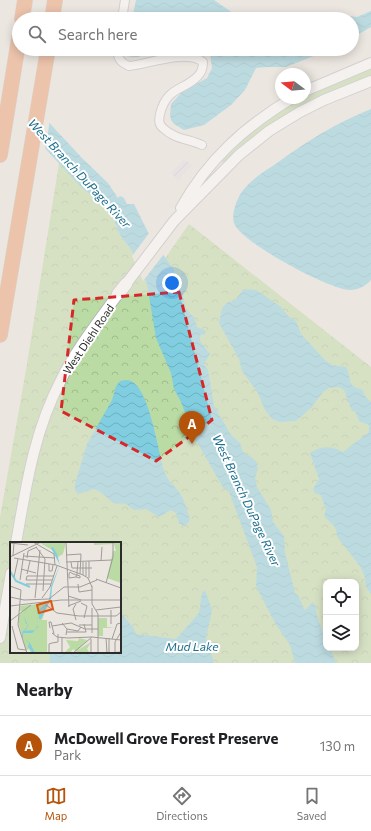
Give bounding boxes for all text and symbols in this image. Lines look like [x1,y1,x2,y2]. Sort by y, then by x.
search box [12,12,359,56]
icon: search [26,23,48,45]
text: Search here [58,25,137,43]
north arrow [275,68,311,104]
water label: West Branch DuPage River [26,116,135,231]
your location [162,273,182,293]
street label: West Diehl Road [60,302,116,376]
pin: A [179,411,205,444]
water label: West Branch DuPage River [210,432,284,569]
inset map [10,542,121,653]
map controls [323,579,359,651]
button: locate [323,579,359,615]
button: layers [323,615,359,651]
water label: Mud Lake [165,639,219,653]
text: Nearby [16,679,73,700]
text: McDowell Grove Forest Preserve [54,729,278,747]
text: A [24,738,34,754]
text: 130 m [320,738,355,754]
text: Park [54,747,81,763]
tab: Map [45,785,67,822]
tab: Directions [156,785,208,822]
tab: Saved [297,785,326,822]

